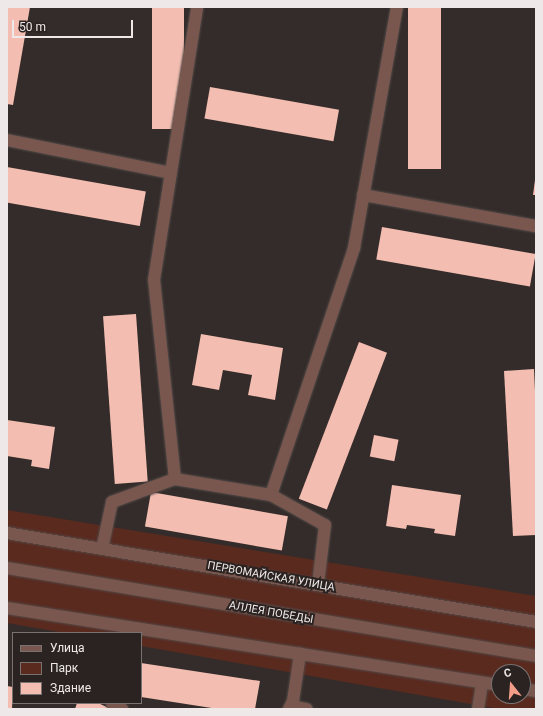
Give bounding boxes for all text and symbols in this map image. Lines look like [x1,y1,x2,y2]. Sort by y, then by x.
scale bar [14,12,135,38]
text: 50 m [19,20,46,34]
street label: ПЕРВОМАЙСКАЯ УЛИЦА [206,559,336,595]
street label: АЛЛЕЯ ПОБЕДЫ [228,599,314,627]
legend [12,632,142,704]
text: Улица [50,641,85,655]
text: Парк [50,661,78,675]
north arrow [491,664,531,704]
text: С [502,666,513,680]
text: Здание [50,681,91,695]

